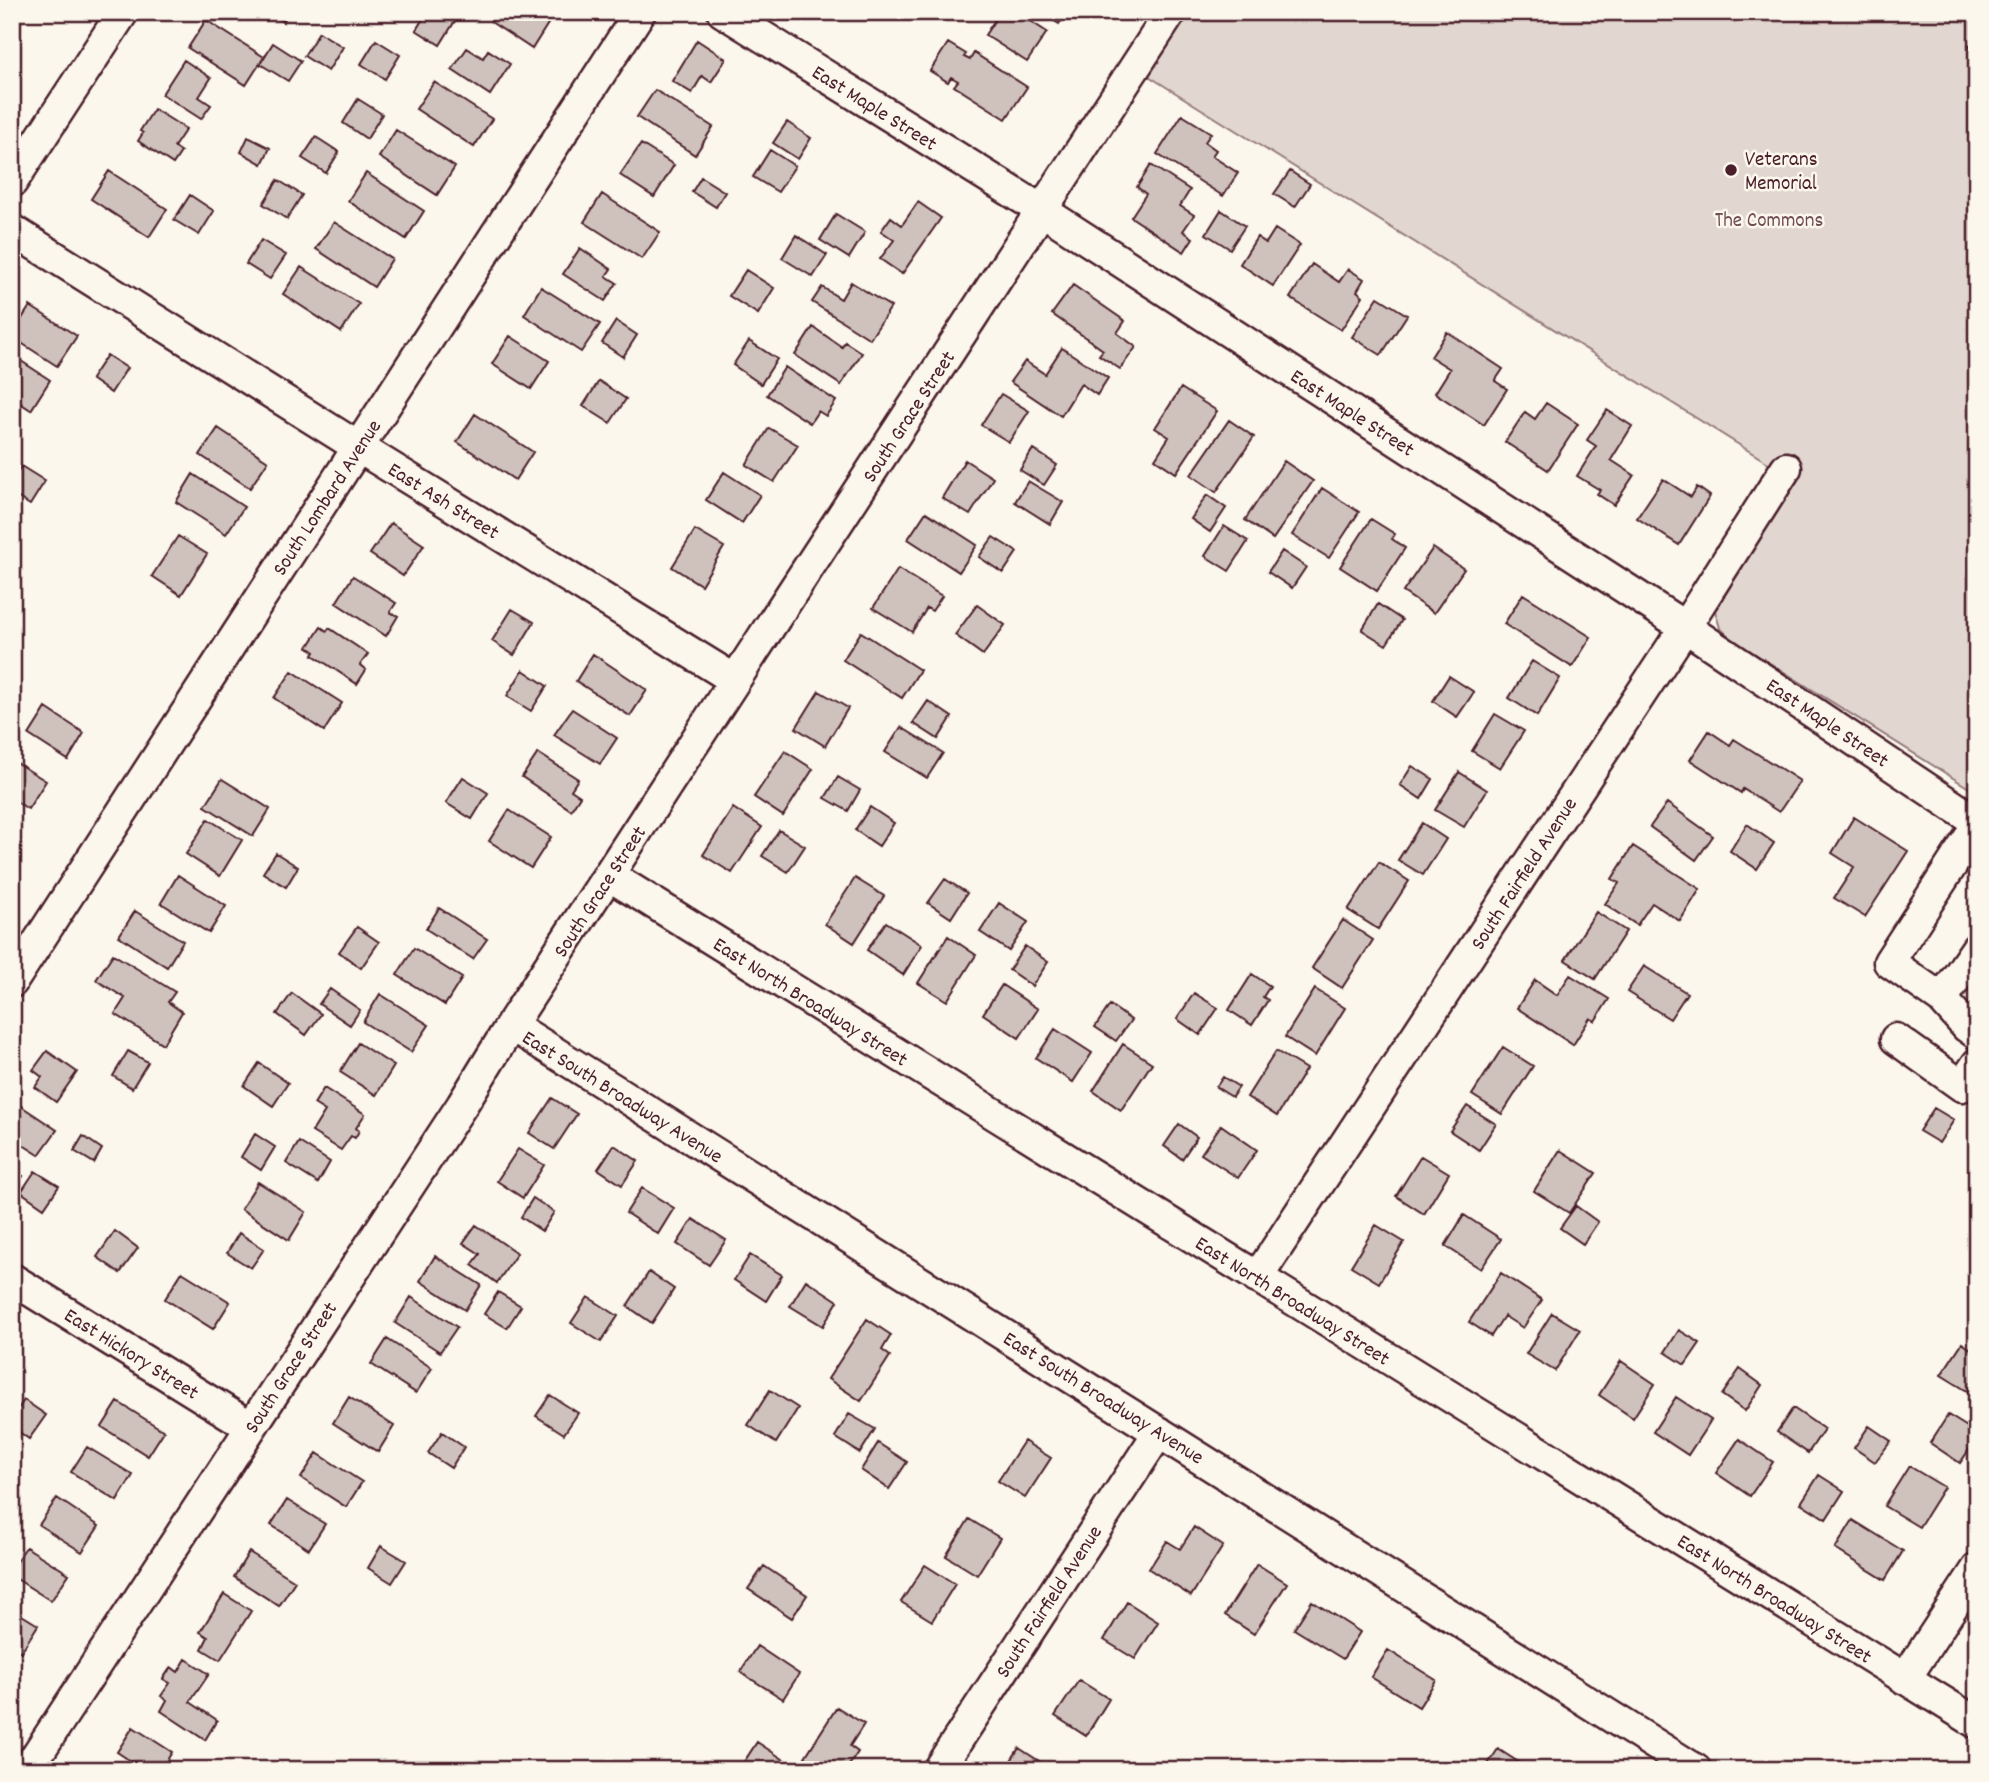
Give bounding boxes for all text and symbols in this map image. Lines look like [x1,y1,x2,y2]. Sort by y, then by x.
street label: East Maple Street [805,59,942,160]
place label: Veterans Memorial [1745,146,1818,200]
marker: Veterans Memorial [1723,162,1739,178]
park label: The Commons [1715,207,1823,237]
street label: South Grace Street [857,346,965,489]
street label: East Maple Street [1283,363,1420,466]
street label: South Lombard Avenue [267,415,390,583]
street label: East Ash Street [381,456,504,549]
street label: East Maple Street [1759,672,1894,777]
street label: South Fairfield Avenue [1465,792,1586,957]
street label: South Grace Street [548,821,656,964]
street label: East North Broadway Street [706,931,913,1076]
street label: East South Broadway Avenue [515,1024,728,1173]
street label: East North Broadway Street [1188,1230,1395,1375]
street label: South Grace Street [239,1297,347,1440]
street label: East Hickory Street [57,1302,204,1409]
street label: East South Broadway Avenue [996,1325,1209,1474]
street label: South Fairfield Avenue [990,1520,1111,1685]
street label: East North Broadway Street [1670,1528,1877,1673]

